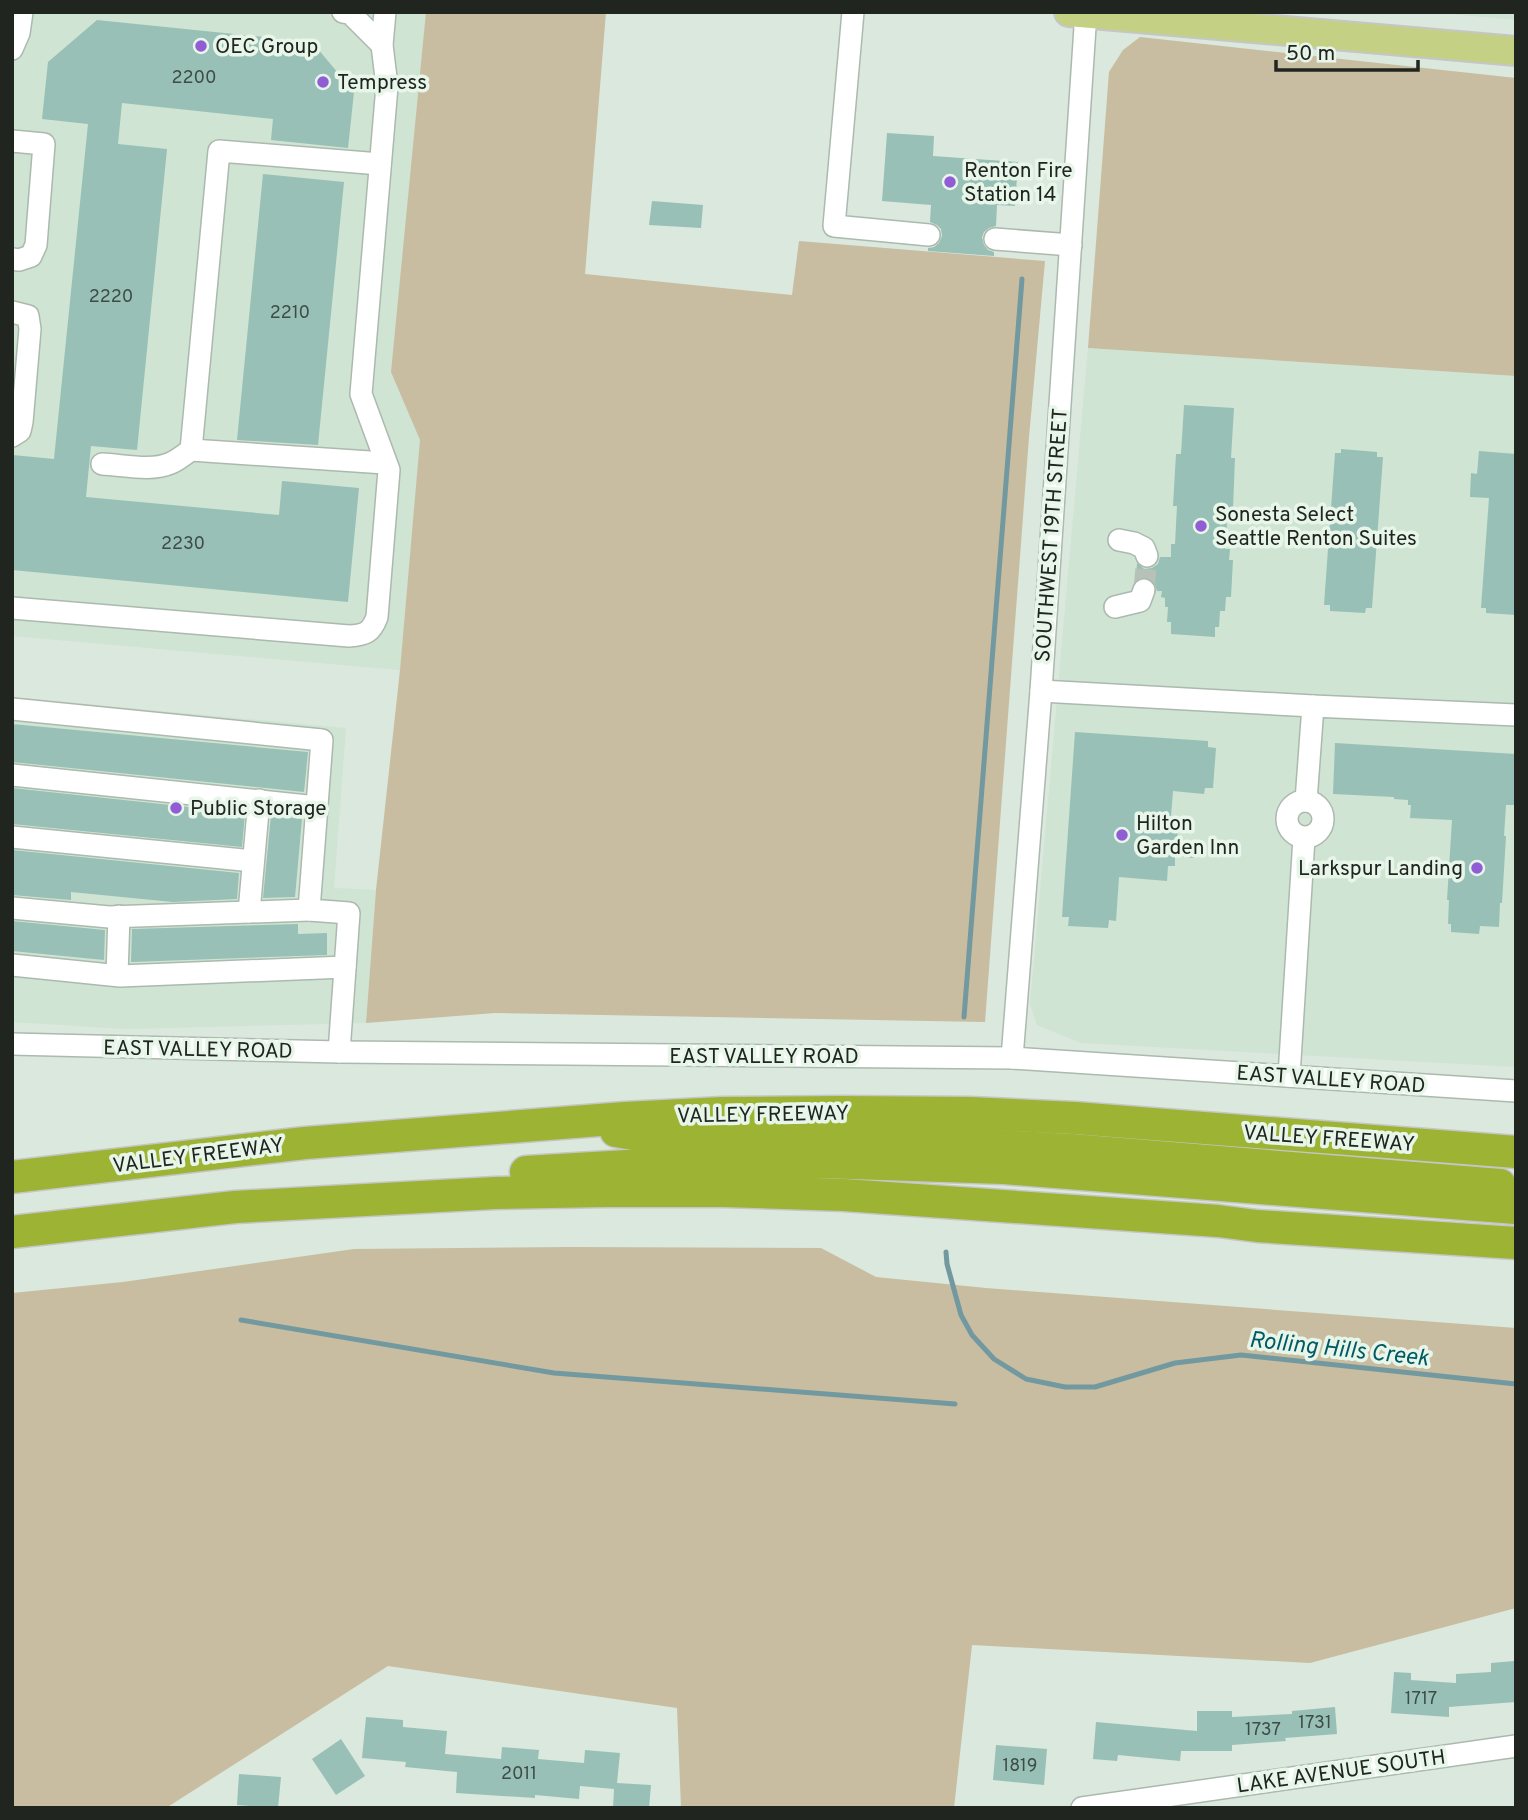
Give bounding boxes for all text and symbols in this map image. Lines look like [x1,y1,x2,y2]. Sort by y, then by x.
scale bar [1276,28,1418,72]
place label: OEC Group [215,34,318,61]
marker: OEC Group [193,38,209,54]
text: 50 m [1286,41,1335,68]
house number: 2200 [171,67,217,90]
place label: Tempress [337,70,427,97]
marker: Tempress [315,74,331,90]
place label: Renton Fire Station 14 [964,158,1073,209]
marker: Renton Fire Station 14 [942,174,958,190]
house number: 2220 [89,286,133,309]
house number: 2210 [270,302,310,325]
street label: SOUTHWEST 19TH STREET [1030,407,1075,663]
place label: Sonesta Select Seattle Renton Suites [1215,502,1417,553]
marker: Sonesta Select Seattle Renton Suites [1193,518,1209,534]
house number: 2230 [161,533,205,556]
place label: Public Storage [190,796,327,823]
marker: Public Storage [168,800,184,816]
place label: Hilton Garden Inn [1136,811,1239,862]
marker: Hilton Garden Inn [1114,827,1130,843]
place label: Larkspur Landing [1298,856,1463,883]
marker: Larkspur Landing [1469,860,1485,876]
street label: EAST VALLEY ROAD [103,1035,293,1066]
street label: EAST VALLEY ROAD [669,1044,859,1071]
street label: EAST VALLEY ROAD [1235,1060,1426,1101]
street label: VALLEY FREEWAY [677,1101,849,1130]
street label: VALLEY FREEWAY [1242,1120,1416,1159]
street label: VALLEY FREEWAY [111,1133,285,1180]
water label: Rolling Hills Creek [1248,1327,1430,1374]
house number: 1717 [1405,1688,1437,1711]
house number: 1731 [1298,1712,1332,1735]
house number: 1737 [1245,1719,1281,1742]
street label: LAKE AVENUE SOUTH [1235,1744,1447,1801]
house number: 1819 [1002,1755,1038,1778]
house number: 2011 [501,1763,537,1786]

